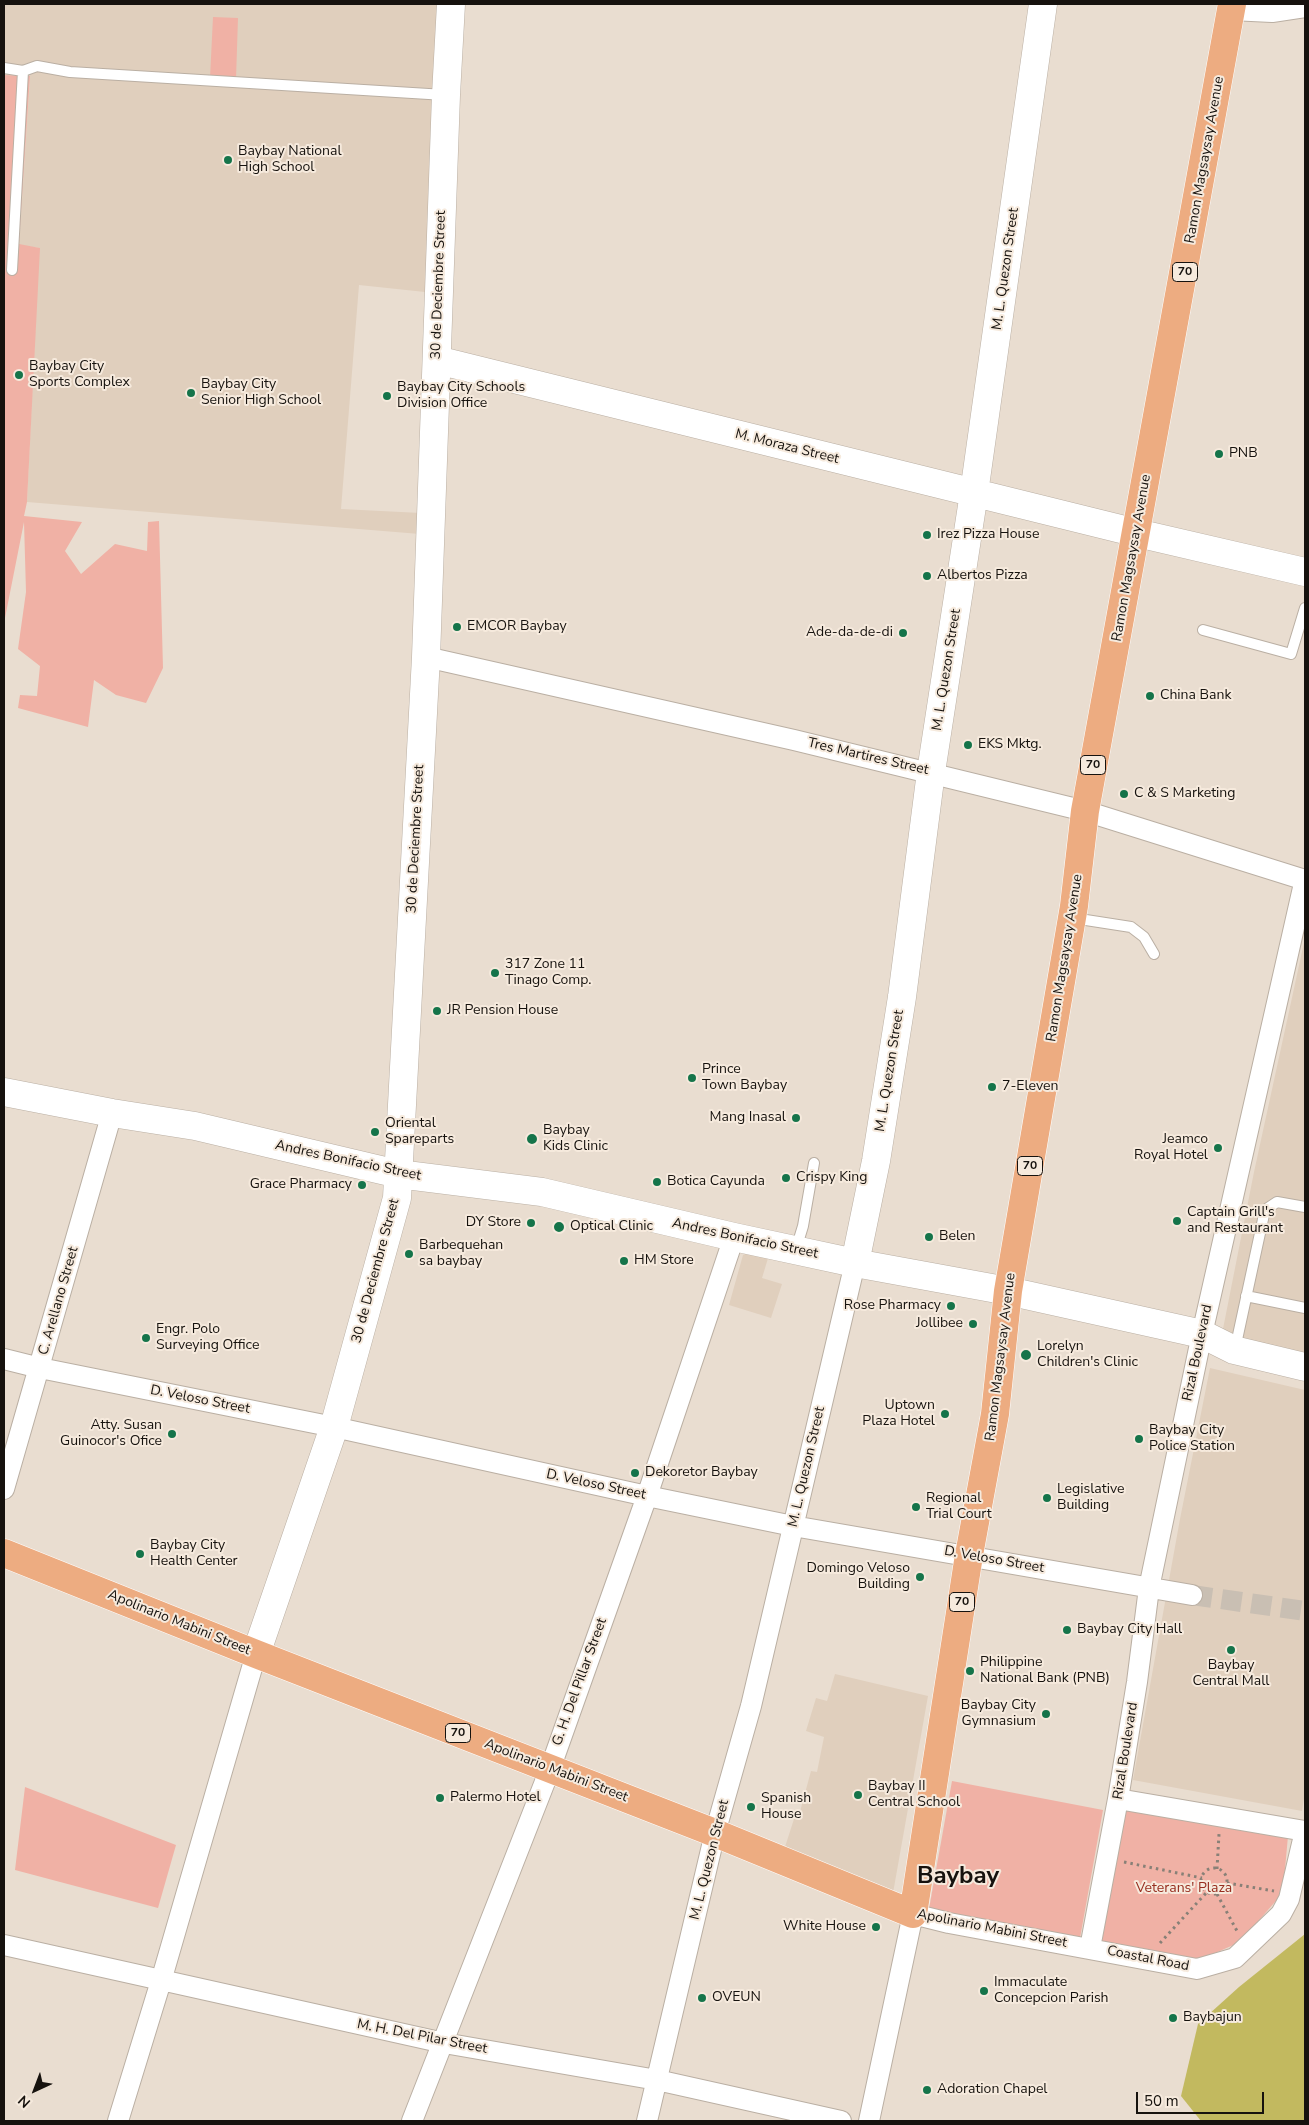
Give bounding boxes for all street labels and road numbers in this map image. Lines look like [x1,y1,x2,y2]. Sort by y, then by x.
street label: Ramon Magsaysay Avenue [1182,75,1228,245]
street label: M. L. Quezon Street [989,207,1023,331]
street label: 30 de Deciembre Street [428,210,450,360]
road number: 70 [1172,262,1198,282]
street label: M. Moraza Street [733,426,841,468]
street label: Ramon Magsaysay Avenue [1109,473,1155,643]
street label: M. L. Quezon Street [929,608,965,732]
street label: Tres Martires Street [806,735,930,779]
road number: 70 [1080,756,1106,774]
street label: 30 de Deciembre Street [404,764,428,914]
street label: Ramon Magsaysay Avenue [1043,873,1087,1043]
street label: M. L. Quezon Street [872,1009,908,1133]
street label: Andres Bonifacio Street [273,1137,423,1185]
road number: 70 [1018,1156,1042,1176]
street label: 30 de Deciembre Street [349,1197,403,1345]
street label: Andres Bonifacio Street [670,1215,820,1263]
street label: C. Arellano Street [35,1245,83,1357]
street label: Ramon Magsaysay Avenue [982,1272,1020,1442]
street label: Rizal Boulevard [1180,1303,1216,1403]
street label: D. Veloso Street [149,1382,251,1418]
street label: M. L. Quezon Street [785,1405,829,1529]
street label: D. Veloso Street [545,1466,647,1504]
street label: D. Veloso Street [943,1543,1045,1577]
street label: Apolinario Mabini Street [105,1587,253,1659]
road number: 70 [950,1592,974,1611]
street label: G. H. Del Pillar Street [549,1616,611,1748]
street label: Rizal Boulevard [1110,1701,1142,1801]
road number: 70 [446,1724,470,1742]
street label: Apolinario Mabini Street [482,1736,630,1806]
street label: M. L. Quezon Street [687,1798,733,1922]
street label: Apolinario Mabini Street [916,1906,1068,1952]
street label: Coastal Road [1105,1943,1191,1975]
street label: M. H. Del Pilar Street [355,2016,489,2058]

